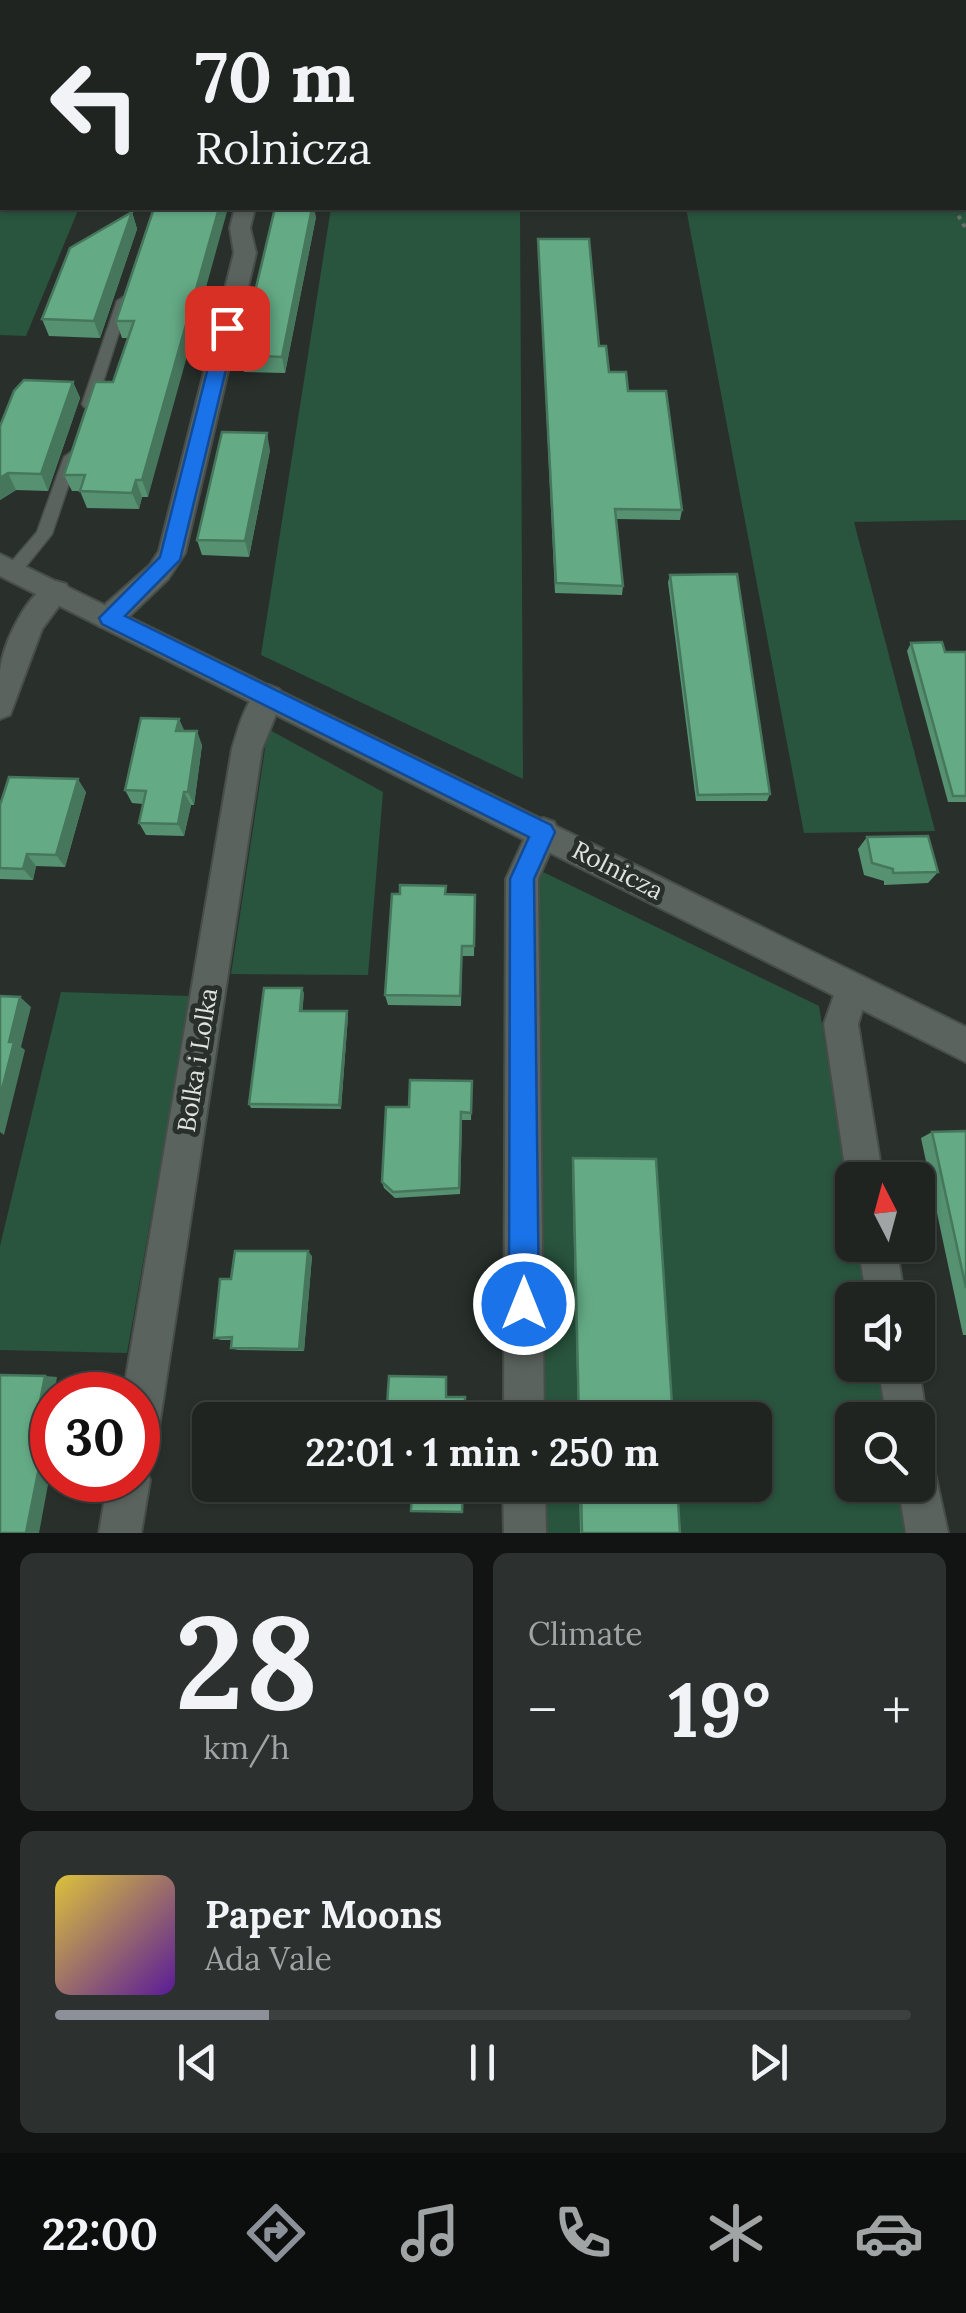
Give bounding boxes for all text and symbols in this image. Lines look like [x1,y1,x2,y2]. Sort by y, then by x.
text: 70 m [195,32,355,121]
icon: left [30,40,160,170]
text: Rolnicza [195,119,371,176]
pin [185,286,270,371]
icon: arrive [200,301,255,356]
street label: Rolnicza [567,833,669,907]
street label: Bolka i Lolka [170,985,224,1134]
north arrow [835,1162,935,1262]
map controls [835,1162,935,1502]
position arrow [472,1252,576,1356]
button: sound [835,1282,935,1382]
speed limit sign: 30 [30,1372,160,1502]
button: search [835,1402,935,1502]
text: 22:01 · 1 min · 250 m [305,1428,659,1476]
text: 28 [175,1578,318,1745]
text: Climate [528,1613,643,1654]
text: 19° [668,1662,771,1758]
text: − [528,1675,557,1745]
text: + [882,1675,911,1745]
text: km/h [203,1727,290,1768]
text: Paper Moons [205,1890,442,1938]
text: Ada Vale [205,1938,332,1979]
icon: previous [170,2035,225,2090]
icon: pause [455,2035,510,2090]
icon: next [741,2035,796,2090]
icon: directions [241,2198,311,2268]
icon: music [395,2198,465,2268]
icon: phone [548,2198,618,2268]
icon: climate [701,2198,771,2268]
icon: car [854,2198,924,2268]
text: 22:00 [42,2205,158,2262]

